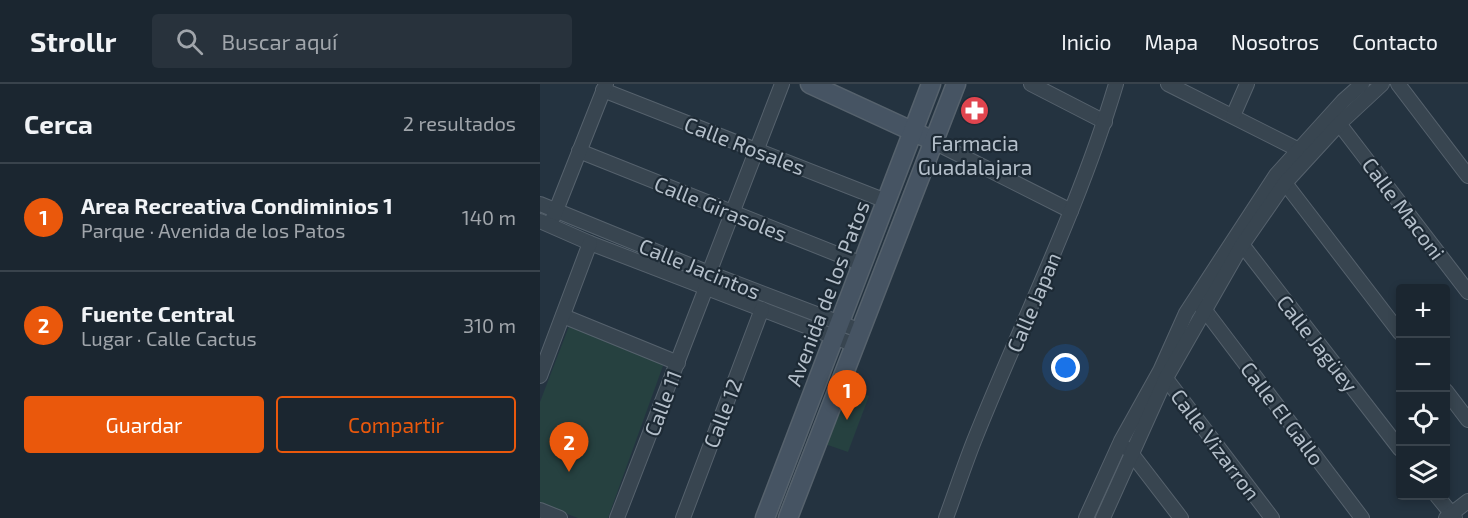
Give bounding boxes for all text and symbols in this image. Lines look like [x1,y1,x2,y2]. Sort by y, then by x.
search box [152,14,572,68]
text: Strollr [30,24,116,58]
icon: search [173,25,206,58]
text: Buscar aquí [221,28,337,54]
text: Inicio [1061,29,1111,54]
text: Mapa [1144,29,1198,54]
text: Nosotros [1231,29,1319,54]
text: Contacto [1352,29,1438,54]
pharmacy icon: Farmacia Guadalajara [959,95,991,127]
text: Cerca [24,108,93,139]
text: 2 resultados [403,111,516,135]
street label: Calle Rosales [681,111,809,179]
place label: Farmacia Guadalajara [918,130,1032,180]
street label: Calle Maconi [1358,152,1450,264]
street label: Calle Girasoles [651,170,791,246]
text: Area Recreativa Condiminios 1 [81,192,393,218]
street label: Avenida de los Patos [780,197,874,389]
text: 1 [39,205,48,229]
text: 140 m [462,205,516,229]
text: Parque · Avenida de los Patos [81,218,345,242]
street label: Calle Jacintos [636,232,764,304]
street label: Calle Japan [1001,248,1065,356]
map controls [1396,284,1450,500]
button: + [1396,284,1450,338]
street label: Calle Jagüey [1272,290,1364,396]
text: Fuente Central [81,300,235,326]
text: 2 [38,313,49,337]
text: 310 m [463,313,516,337]
text: Lugar · Calle Cactus [81,326,257,350]
button: − [1396,338,1450,392]
your location [1051,353,1080,382]
street label: Calle El Gallo [1236,356,1330,470]
street label: Calle 11 [638,366,686,440]
pin: 1 [828,370,866,420]
street label: Calle 12 [697,375,747,451]
street label: Calle Vizarron [1166,384,1266,504]
button: locate [1396,392,1450,446]
button: Guardar [24,396,264,453]
button: Compartir [276,396,516,453]
pin: 2 [549,422,588,472]
button: layers [1396,446,1450,500]

